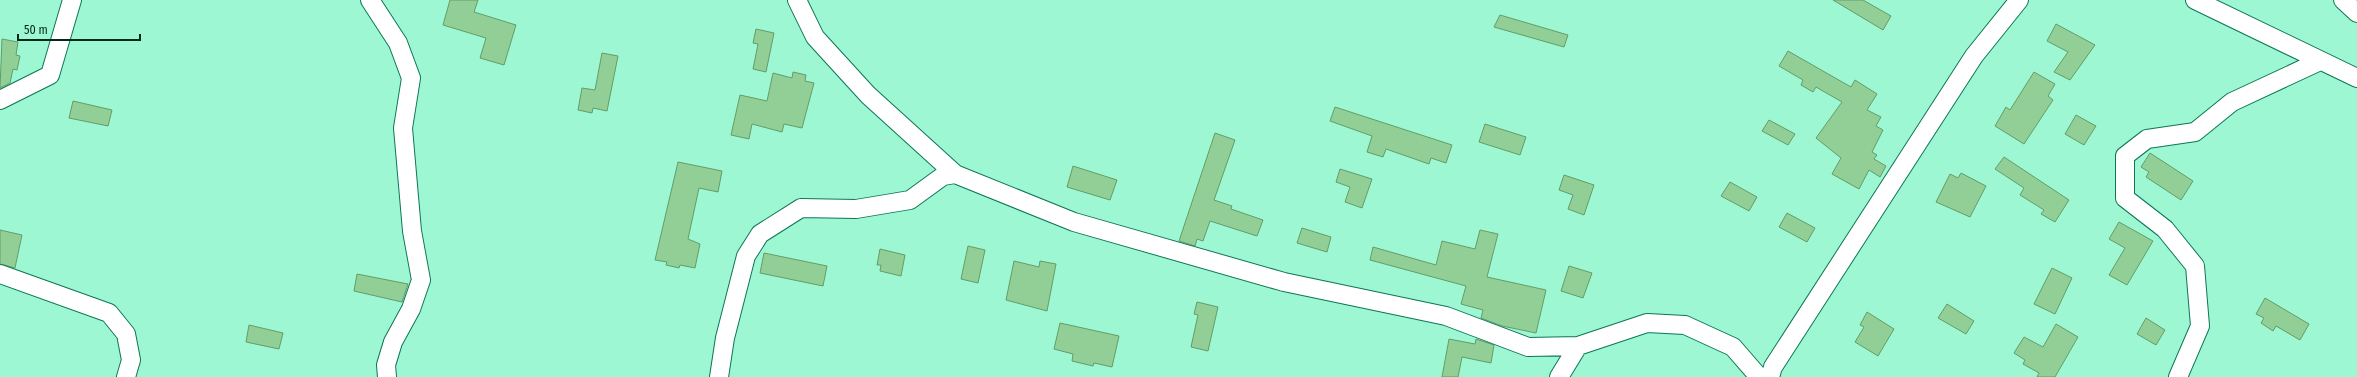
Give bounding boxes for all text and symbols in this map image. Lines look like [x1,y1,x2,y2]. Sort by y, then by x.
scale bar [18,16,140,42]
text: 50 m [24,23,48,37]

